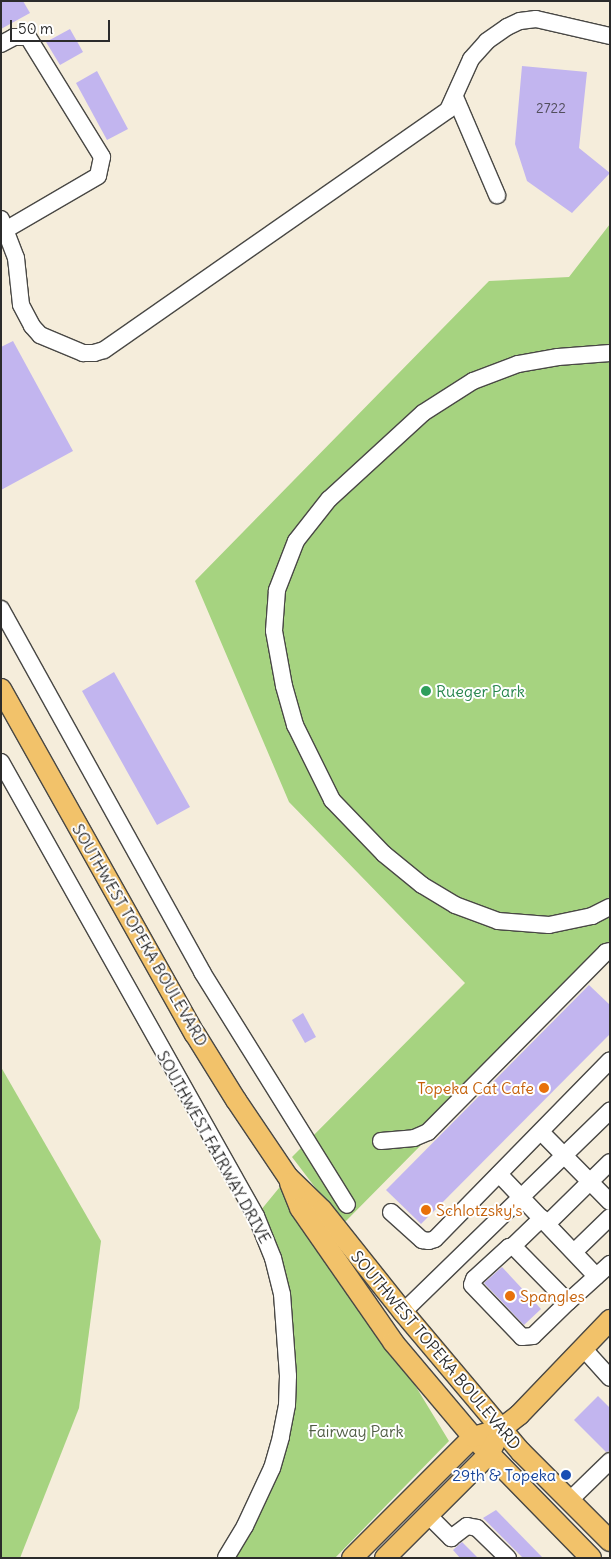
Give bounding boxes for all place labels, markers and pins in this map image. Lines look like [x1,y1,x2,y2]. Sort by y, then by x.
place label: Rueger Park [436,681,525,701]
marker: Rueger Park [420,685,432,697]
place label: Topeka Cat Cafe [417,1078,534,1098]
marker: Topeka Cat Cafe [538,1082,550,1094]
place label: Schlotzsky's [436,1200,523,1220]
marker: Schlotzsky's [420,1204,432,1216]
place label: Spangles [520,1286,585,1306]
marker: Spangles [504,1290,516,1302]
place label: 29th & Topeka [452,1465,556,1485]
marker: 29th & Topeka [560,1469,572,1481]

